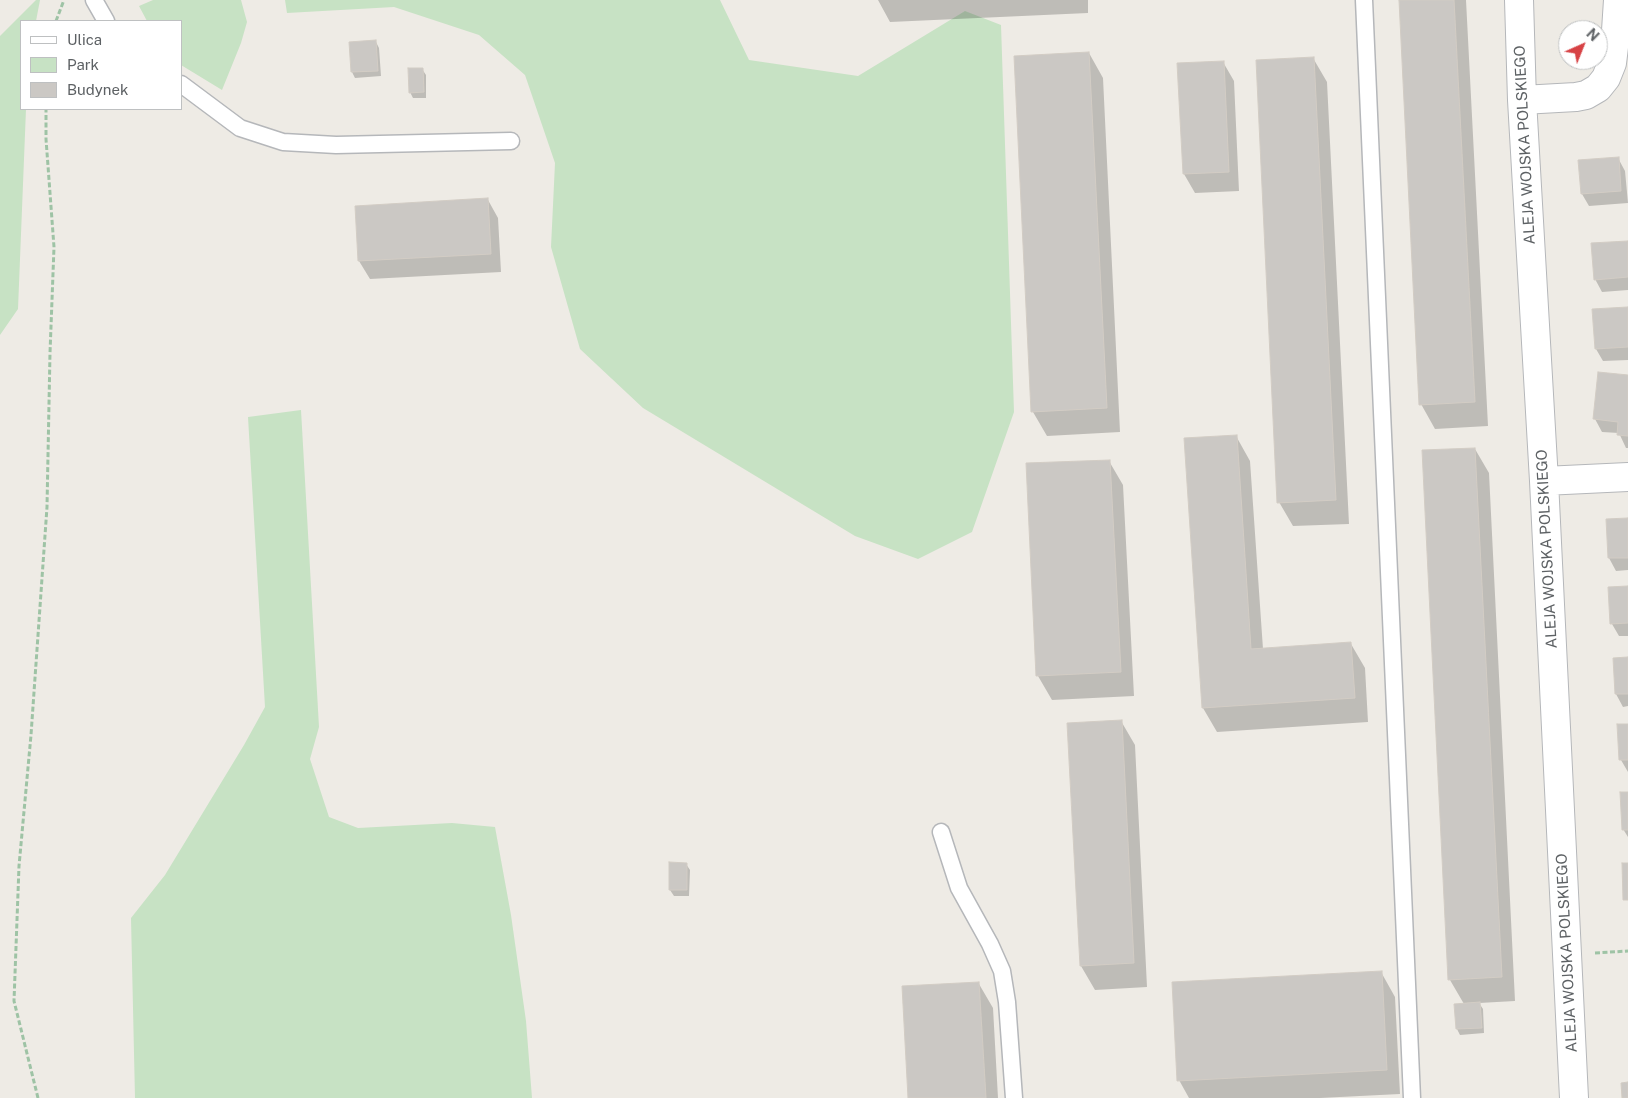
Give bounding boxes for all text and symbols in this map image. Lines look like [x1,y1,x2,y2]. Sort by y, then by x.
legend [20,20,182,110]
north arrow [1558,20,1608,70]
text: N [1583,25,1602,44]
text: Ulica [67,31,102,48]
street label: ALEJA WOJSKA POLSKIEGO [1511,45,1539,245]
text: Park [67,56,99,73]
text: Budynek [67,81,128,98]
street label: ALEJA WOJSKA POLSKIEGO [1533,449,1561,649]
street label: ALEJA WOJSKA POLSKIEGO [1553,853,1581,1053]

